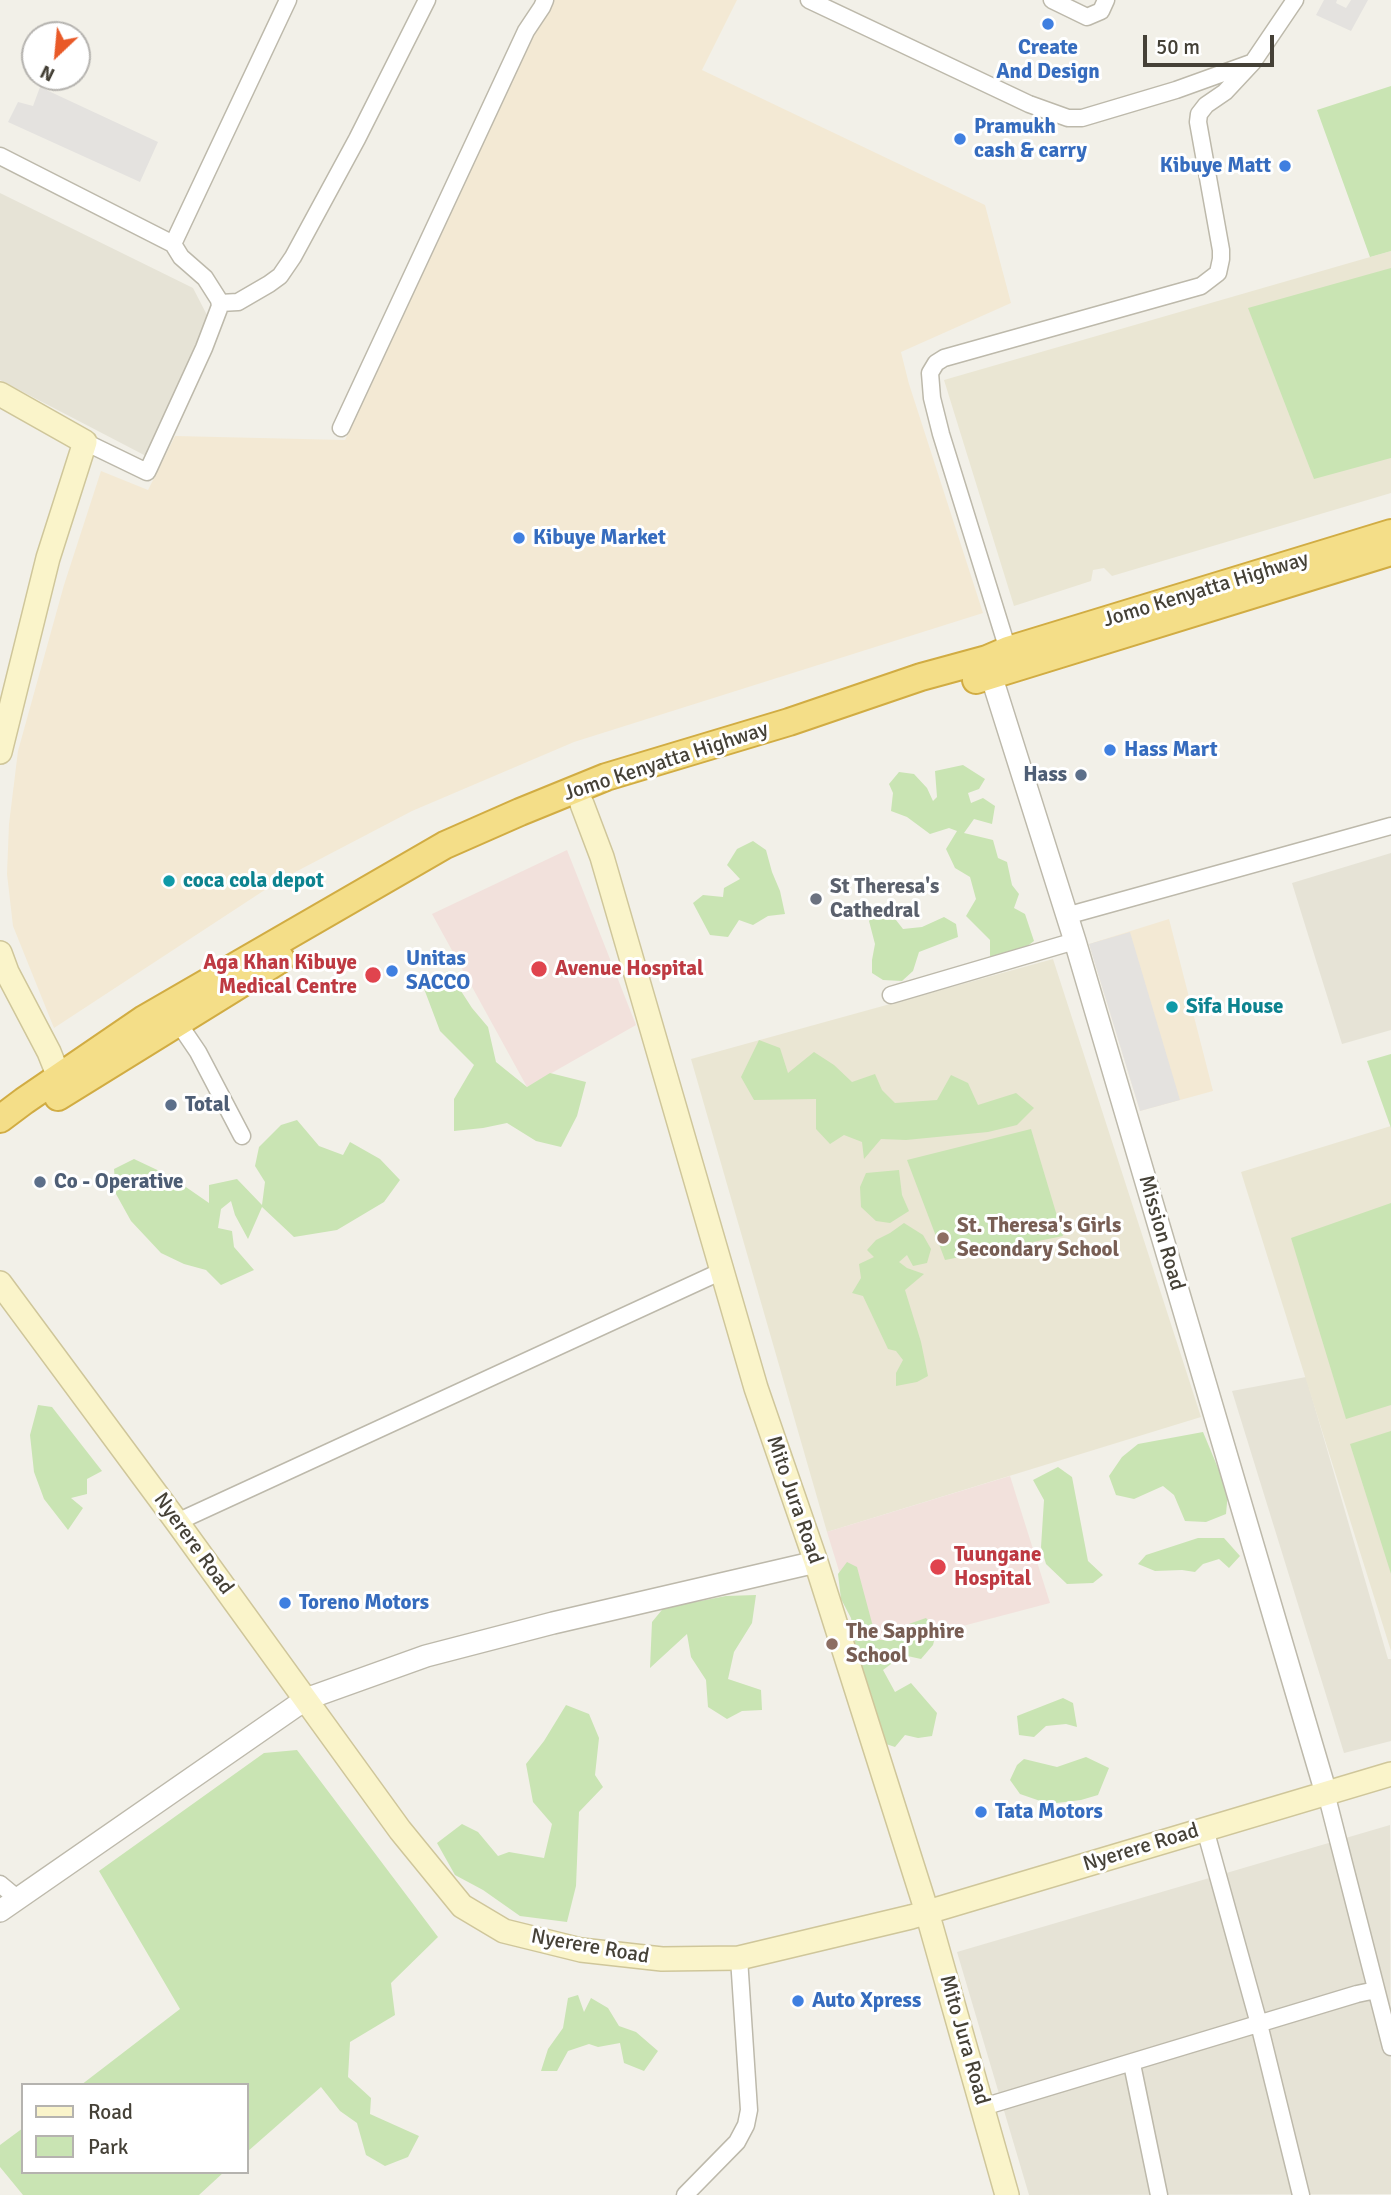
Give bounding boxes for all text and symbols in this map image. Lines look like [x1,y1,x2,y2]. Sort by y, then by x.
marker: Create And Design [1040,16,1056,32]
north arrow [21,21,91,91]
scale bar [1146,21,1277,65]
text: 50 m [1156,34,1200,60]
place label: Create And Design [996,35,1100,85]
text: N [36,59,59,87]
place label: Pramukh cash & carry [974,114,1087,164]
marker: Pramukh cash & carry [952,131,968,147]
place label: Kibuye Matt [1160,153,1271,179]
marker: Kibuye Matt [1277,158,1293,174]
place label: Kibuye Market [533,525,666,551]
marker: Kibuye Market [511,530,527,546]
street label: Jomo Kenyatta Highway [1100,547,1312,633]
street label: Jomo Kenyatta Highway [561,717,771,807]
place label: Hass Mart [1124,737,1218,763]
marker: Hass Mart [1102,742,1118,758]
place label: Hass [1023,762,1067,788]
marker: Hass [1073,767,1089,783]
place label: coca cola depot [183,868,324,894]
marker: coca cola depot [161,873,177,889]
place label: St Theresa's Cathedral [830,874,939,924]
marker: St Theresa's Cathedral [808,891,824,907]
place label: Unitas SACCO [406,946,470,996]
place label: Aga Khan Kibuye Medical Centre [203,950,357,1000]
place label: Avenue Hospital [555,956,704,982]
marker: Avenue Hospital [529,959,549,979]
marker: Unitas SACCO [384,963,400,979]
marker: Aga Khan Kibuye Medical Centre [363,965,383,985]
place label: Sifa House [1186,994,1283,1020]
marker: Sifa House [1164,999,1180,1015]
place label: Total [185,1092,230,1118]
marker: Total [163,1097,179,1113]
place label: Co - Operative [54,1169,184,1195]
street label: Mission Road [1133,1172,1189,1294]
marker: Co - Operative [32,1174,48,1190]
place label: St. Theresa's Girls Secondary School [957,1213,1121,1263]
marker: St. Theresa's Girls Secondary School [935,1230,951,1246]
street label: Mito Jura Road [760,1433,828,1567]
street label: Nyerere Road [148,1488,238,1600]
place label: Tuungane Hospital [954,1542,1041,1592]
marker: Tuungane Hospital [928,1557,948,1577]
place label: Toreno Motors [299,1590,429,1616]
marker: Toreno Motors [277,1595,293,1611]
place label: The Sapphire School [846,1619,964,1669]
marker: The Sapphire School [824,1636,840,1652]
place label: Tata Motors [995,1799,1103,1825]
marker: Tata Motors [973,1804,989,1820]
street label: Nyerere Road [1080,1818,1202,1878]
street label: Nyerere Road [529,1924,651,1970]
street label: Mito Jura Road [933,1972,995,2108]
place label: Auto Xpress [812,1988,921,2014]
marker: Auto Xpress [790,1993,806,2009]
legend [21,2083,248,2174]
text: Road [88,2099,133,2125]
text: Park [88,2134,128,2160]

